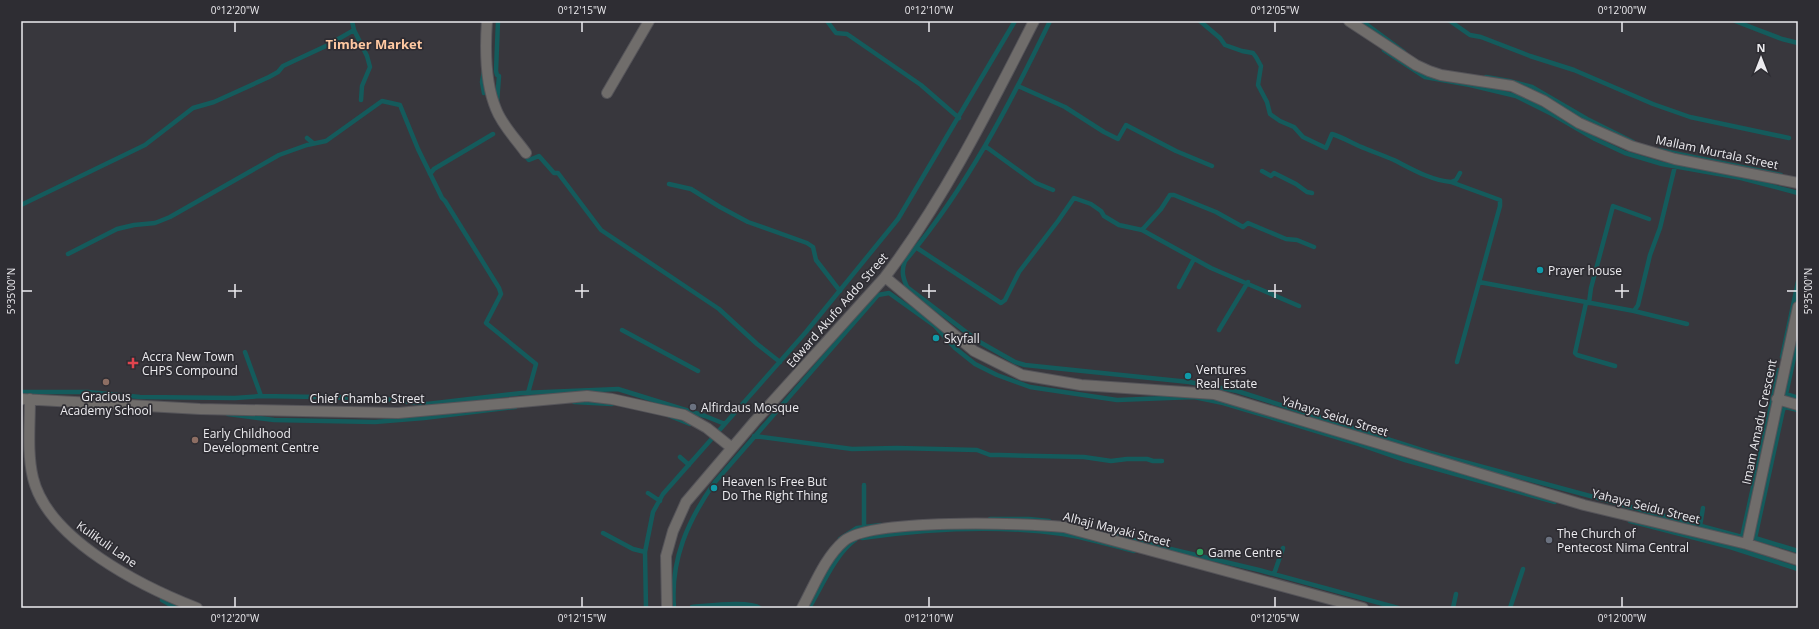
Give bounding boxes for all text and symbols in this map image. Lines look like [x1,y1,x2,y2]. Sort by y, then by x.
text: 0°12'20"W [211,3,260,17]
text: 0°12'15"W [558,3,607,17]
text: 0°12'10"W [905,3,954,17]
text: 0°12'05"W [1251,3,1300,17]
text: 0°12'00"W [1598,3,1647,17]
district label: Timber Market [326,35,423,53]
north arrow [1741,38,1781,78]
text: N [1757,40,1765,55]
street label: Mallam Murtala Street [1654,131,1780,173]
street label: Edward Akufo Addo Street [782,249,892,371]
place label: Prayer house [1548,262,1622,279]
marker: Prayer house [1535,265,1545,275]
text: 5°35'00"N [4,268,18,314]
text: 5°35'00"N [1801,268,1815,314]
place label: Skyfall [944,330,980,347]
marker: Skyfall [931,333,941,343]
place label: Accra New Town CHPS Compound [142,348,238,379]
marker: Accra New Town CHPS Compound [127,357,139,369]
street label: Imam Amadu Crescent [1737,358,1781,486]
place label: Ventures Real Estate [1196,361,1258,392]
marker: Ventures Real Estate [1183,371,1193,381]
marker: Gracious Academy School [101,377,111,387]
place label: Gracious Academy School [60,388,152,419]
street label: Chief Chamba Street [309,390,425,407]
street label: Yahaya Seidu Street [1279,392,1391,440]
place label: Alfirdaus Mosque [701,399,799,416]
marker: Alfirdaus Mosque [688,402,698,412]
place label: Early Childhood Development Centre [203,425,319,456]
marker: Early Childhood Development Centre [190,435,200,445]
place label: Heaven Is Free But Do The Right Thing [722,473,828,504]
marker: Heaven Is Free But Do The Right Thing [709,483,719,493]
street label: Yahaya Seidu Street [1590,484,1702,528]
street label: Alhaji Mayaki Street [1062,507,1172,551]
street label: Kulikuli Lane [73,517,141,571]
place label: The Church of Pentecost Nima Central [1557,525,1689,556]
marker: The Church of Pentecost Nima Central [1544,535,1554,545]
place label: Game Centre [1208,544,1282,561]
marker: Game Centre [1195,547,1205,557]
text: 0°12'20"W [211,611,260,625]
text: 0°12'15"W [558,611,607,625]
text: 0°12'10"W [905,611,954,625]
text: 0°12'05"W [1251,611,1300,625]
text: 0°12'00"W [1598,611,1647,625]

